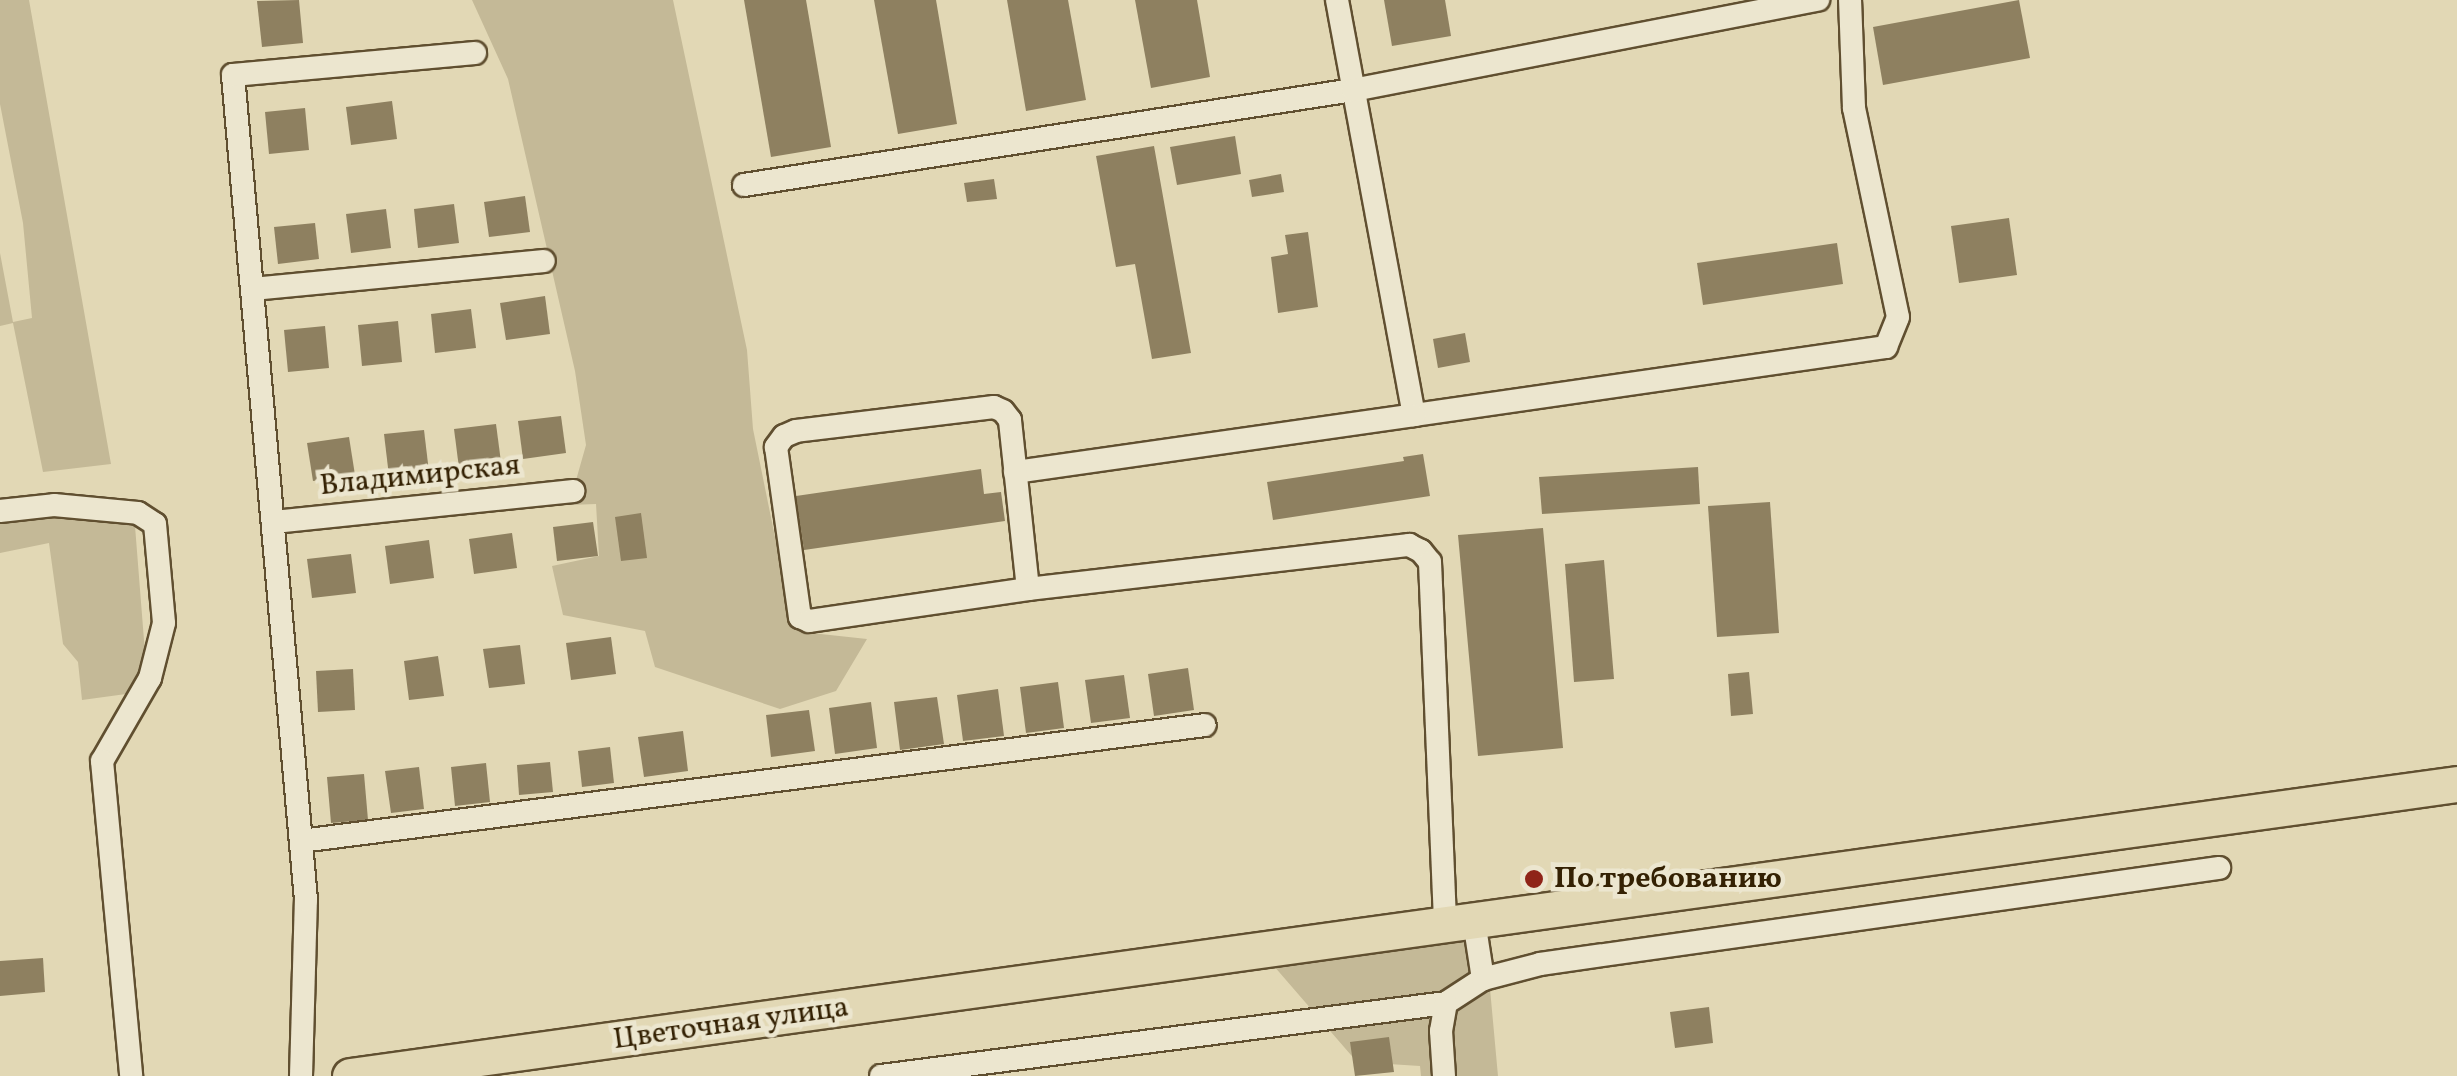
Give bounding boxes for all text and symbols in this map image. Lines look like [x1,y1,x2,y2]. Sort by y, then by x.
street label: Владимирская [318,448,522,504]
place label: По требованию [1554,861,1782,897]
marker: По требованию [1523,868,1545,890]
street label: Цветочная улица [610,990,852,1058]

